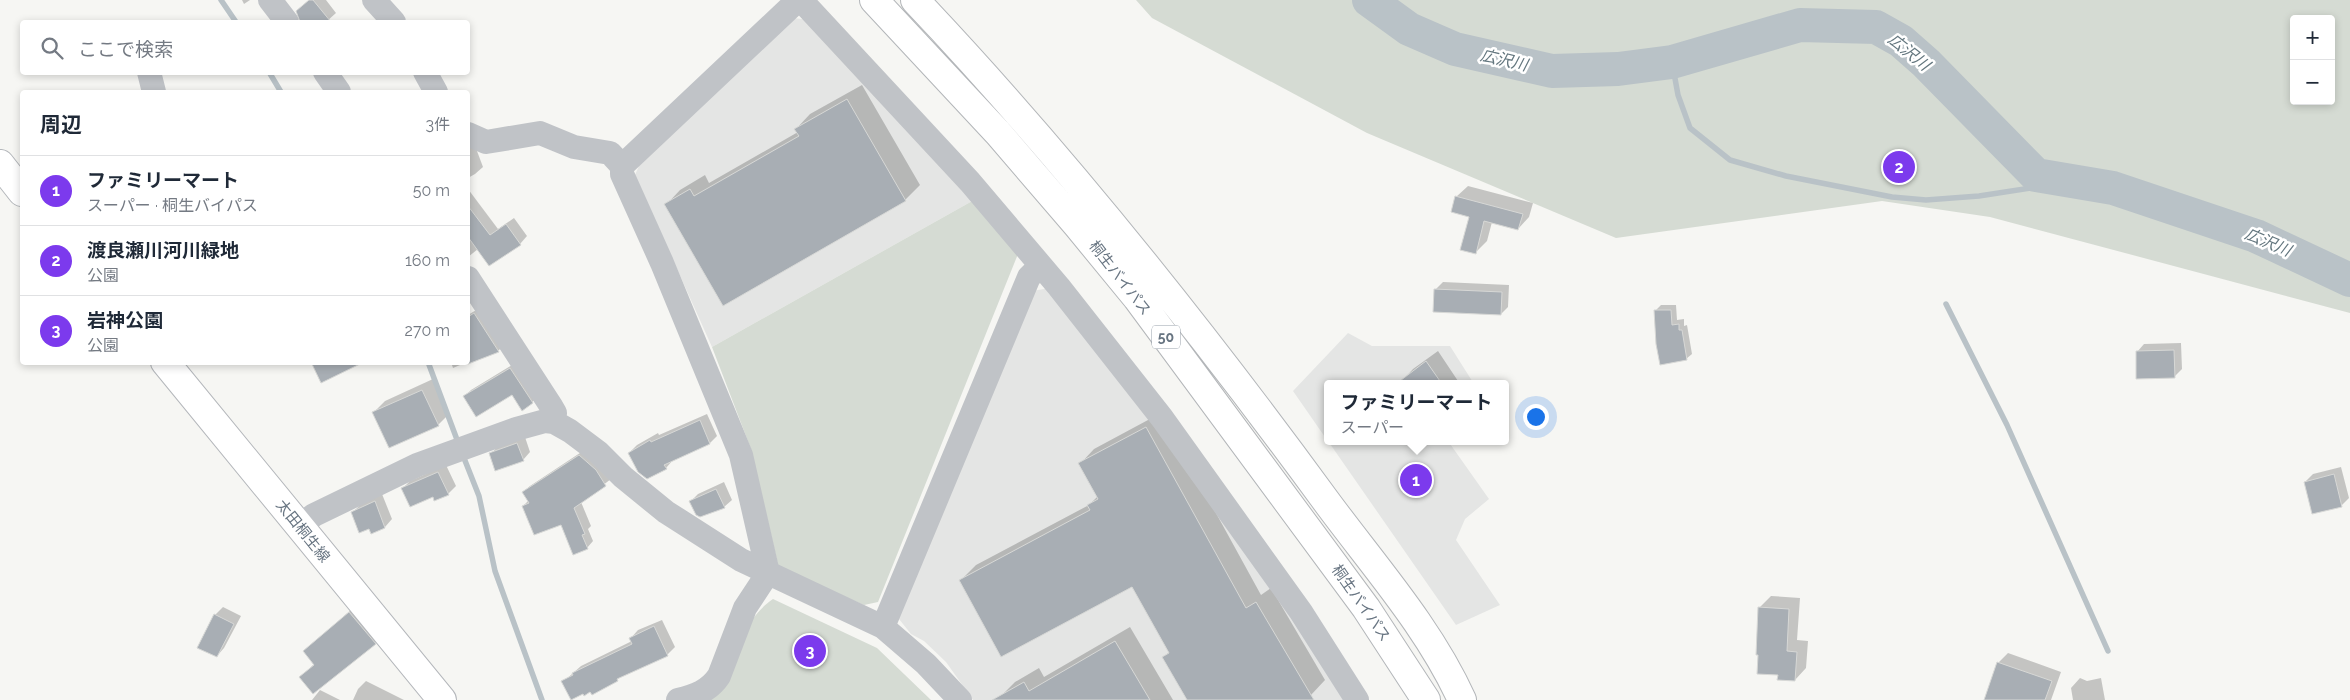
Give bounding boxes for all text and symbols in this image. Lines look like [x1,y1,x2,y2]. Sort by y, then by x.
map controls [2290,15,2335,105]
button: + [2290,15,2335,60]
search box [20,20,470,75]
water label: 広沢川 [1884,30,1935,76]
icon: search [38,34,66,62]
text: ここで検索 [78,38,173,60]
water label: 広沢川 [1478,45,1531,75]
button: − [2290,60,2335,105]
text: 周辺 [40,112,82,137]
text: 3件 [425,115,450,134]
pin: 2 [1883,148,1915,186]
text: ファミリーマート [87,169,239,191]
text: 1 [52,181,60,200]
text: 50 m [413,181,450,200]
text: スーパー · 桐生バイパス [87,196,258,215]
water label: 広沢川 [2242,224,2296,261]
street label: 桐生バイパス [1085,237,1155,319]
text: 渡良瀬川河川緑地 [87,239,239,261]
text: 2 [51,251,61,270]
text: 160 m [405,251,450,270]
text: 公園 [87,266,119,285]
text: 岩神公園 [87,309,163,331]
text: 3 [52,321,60,340]
text: 270 m [405,321,450,340]
road number: 50 [1152,326,1180,348]
text: 公園 [87,336,119,355]
popup [1324,380,1509,445]
text: ファミリーマート [1340,391,1493,413]
your location [1523,404,1549,430]
text: スーパー [1340,418,1404,437]
pin: 1 [1400,461,1432,499]
street label: 太田桐生線 [272,496,334,566]
street label: 桐生バイパス [1328,561,1394,645]
pin: 3 [794,632,826,670]

